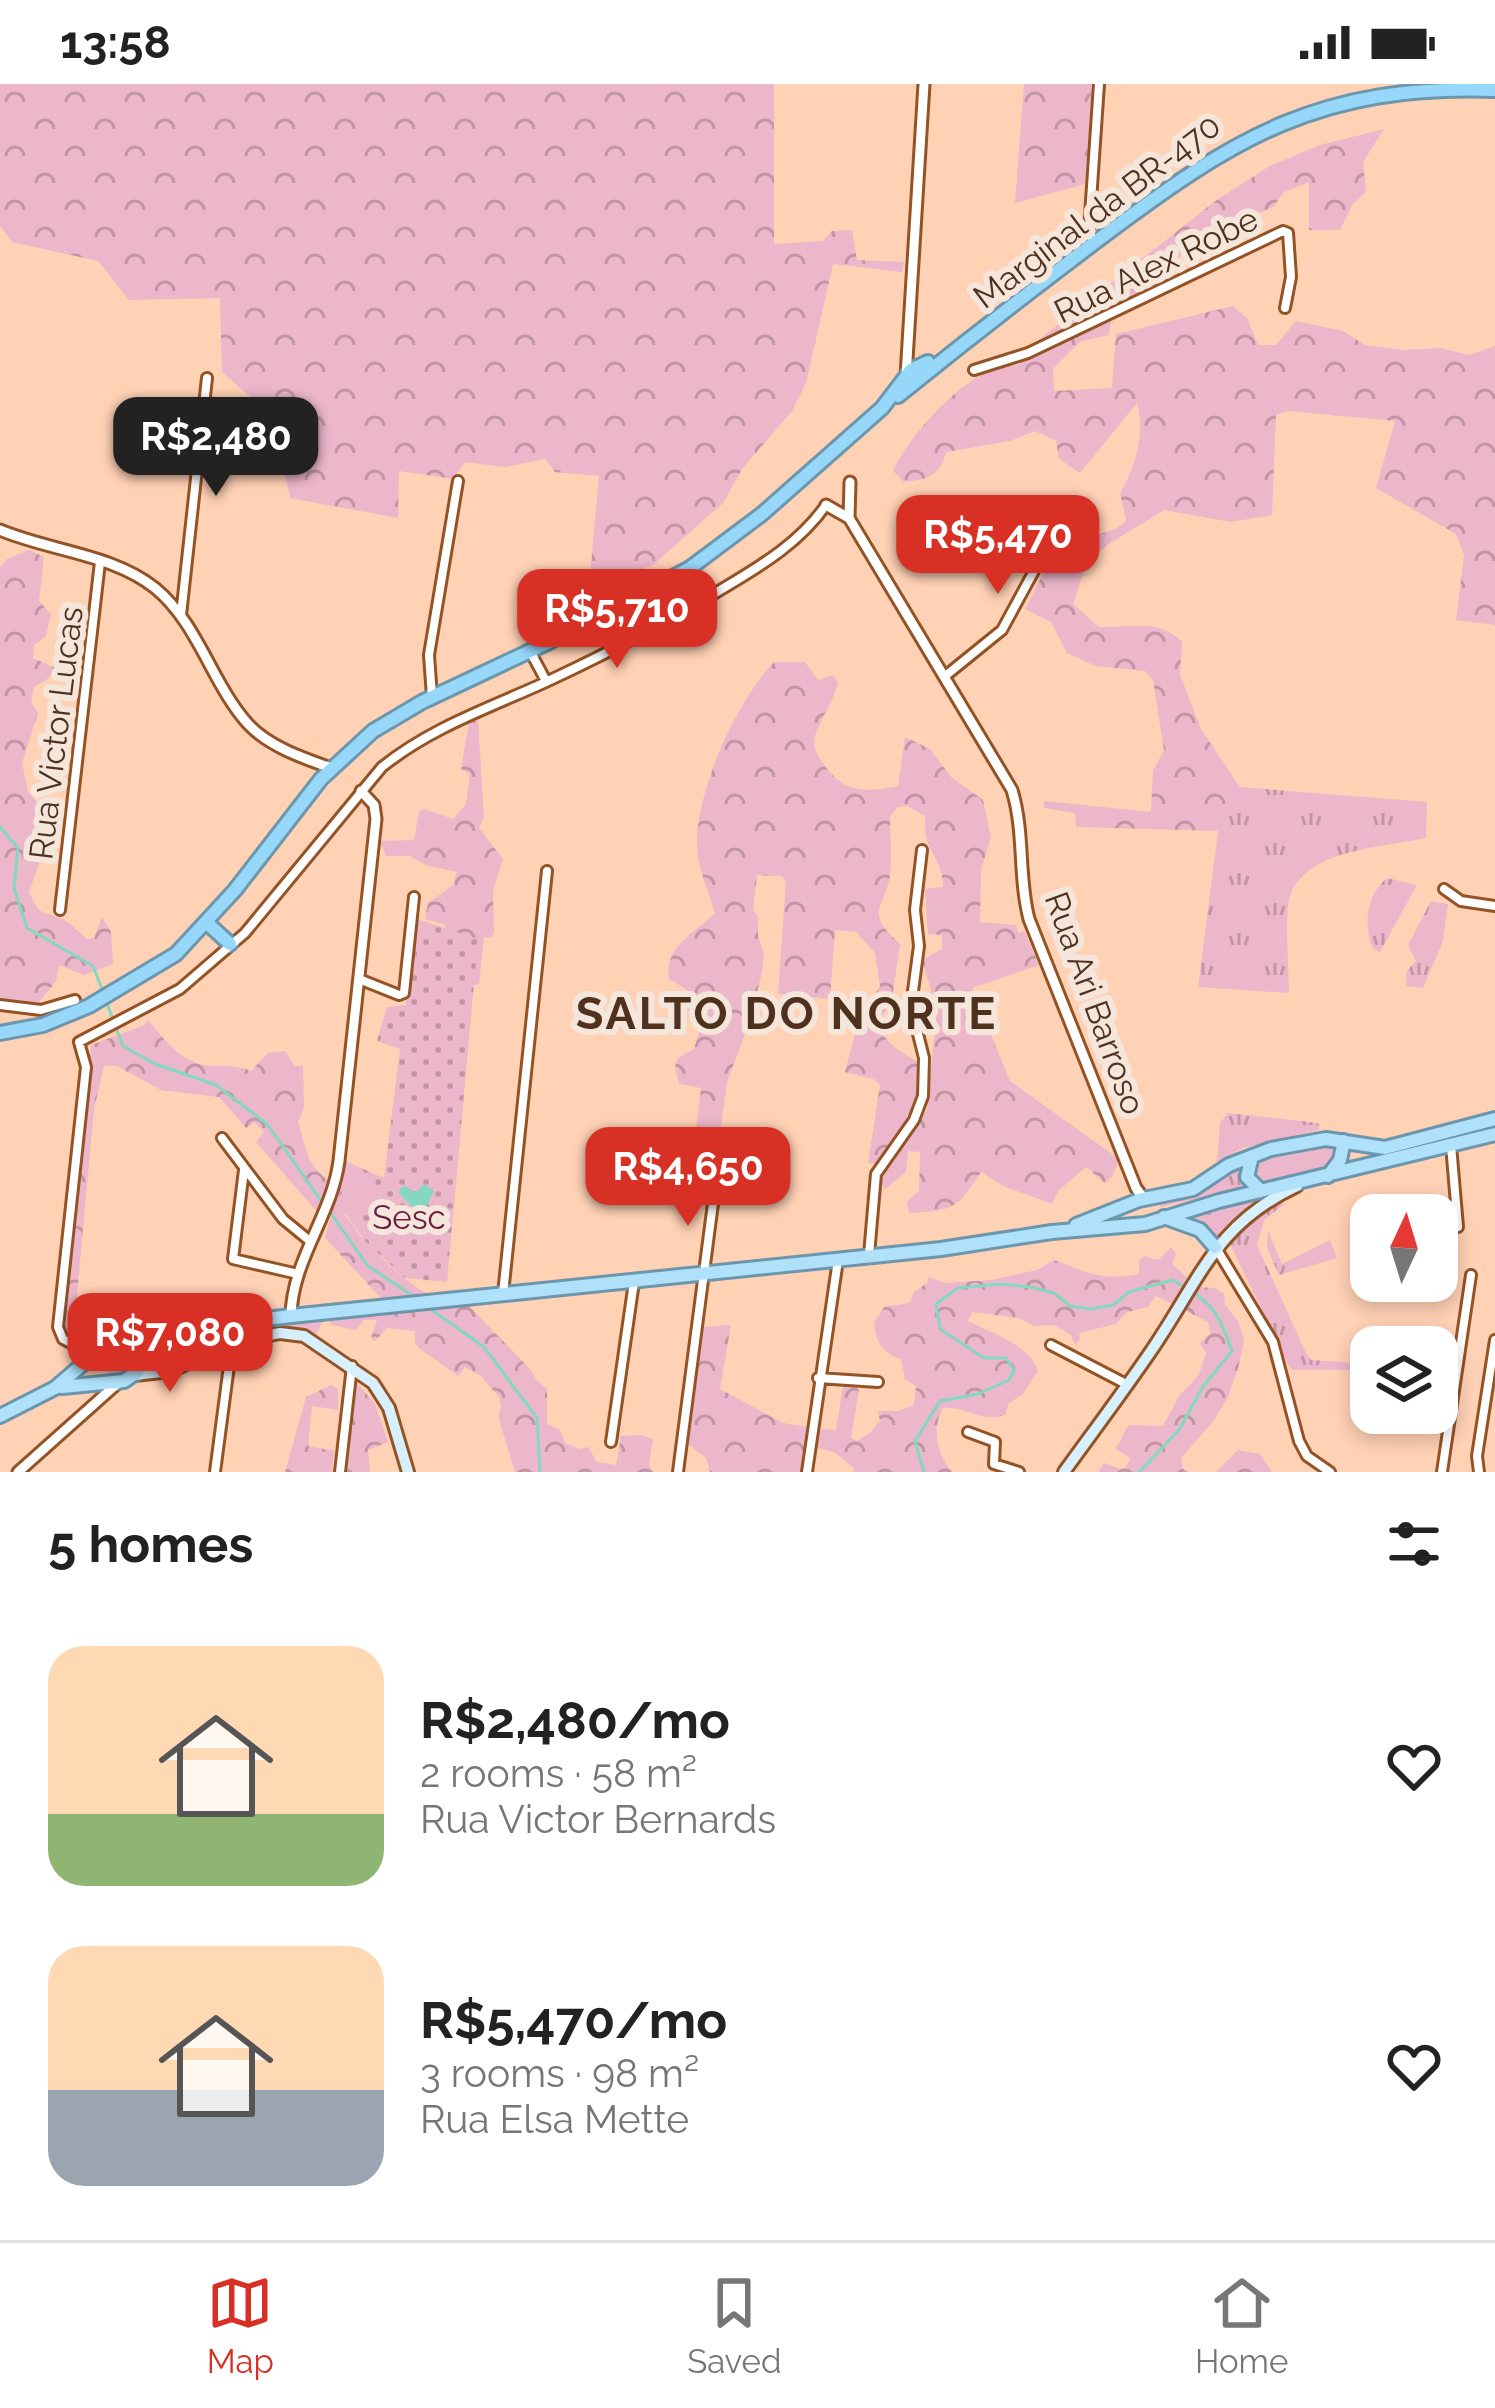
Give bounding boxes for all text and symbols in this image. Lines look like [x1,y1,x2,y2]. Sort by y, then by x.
text: 13:58 [60,16,171,69]
street label: Marginal da BR-470 [966,106,1228,316]
street label: Rua Alex Robe [1048,199,1264,331]
pin: R$2,480 [105,397,327,499]
text: R$2,480 [140,413,292,459]
pin: R$5,470 [887,495,1109,597]
text: R$5,470 [923,511,1073,557]
pin: R$5,710 [506,569,728,671]
text: R$5,710 [544,585,690,631]
street label: Rua Victor Lucas [21,604,91,862]
street label: Rua Ari Barroso [1037,887,1153,1119]
district label: SALTO DO NORTE [576,987,998,1040]
pin: R$4,650 [577,1127,799,1229]
text: R$4,650 [612,1143,764,1189]
north arrow [1350,1194,1458,1302]
map controls [1350,1194,1458,1434]
park label: Sesc [372,1198,446,1237]
pin: R$7,080 [59,1293,281,1395]
text: R$7,080 [95,1309,245,1355]
button: layers [1350,1326,1458,1434]
icon: filters [1381,1511,1447,1577]
text: 5 homes [48,1514,253,1574]
text: R$2,480/mo [420,1690,730,1750]
icon: home [144,1694,288,1838]
icon: heart [1381,1733,1447,1799]
text: 2 rooms · 58 m² [420,1750,697,1796]
text: Rua Victor Bernards [420,1796,776,1842]
text: R$5,470/mo [420,1990,727,2050]
icon: home [144,1994,288,2138]
icon: heart [1381,2033,1447,2099]
text: 3 rooms · 98 m² [420,2050,699,2096]
text: Rua Elsa Mette [420,2096,689,2142]
tab: Map [207,2270,274,2381]
tab: Saved [687,2270,782,2381]
tab: Home [1195,2270,1288,2381]

